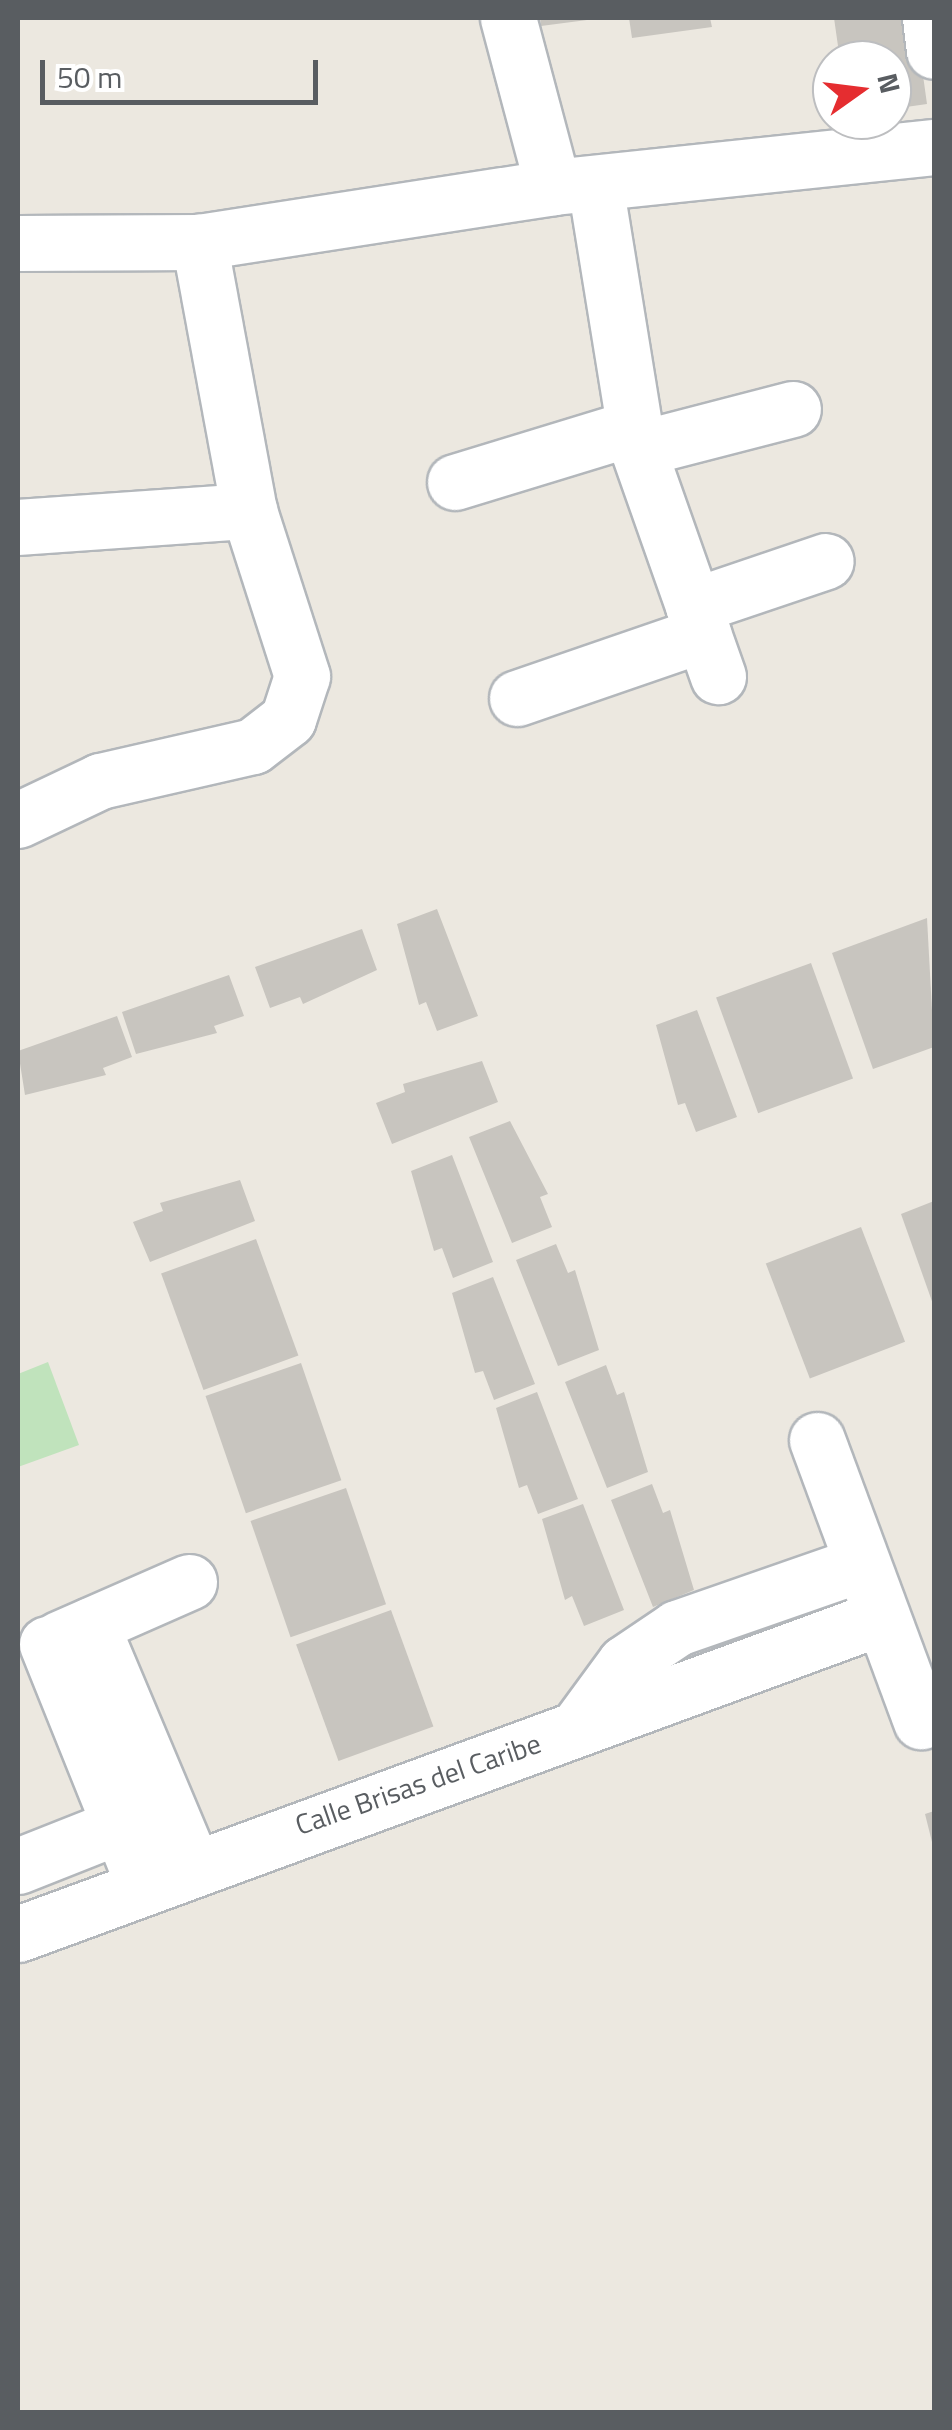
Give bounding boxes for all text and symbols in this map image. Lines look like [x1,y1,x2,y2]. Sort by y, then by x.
scale bar [45,40,322,102]
north arrow [812,40,912,140]
text: 50 m [57,54,122,100]
text: N [866,68,913,98]
street label: Calle Brisas del Caribe [291,1726,545,1842]

